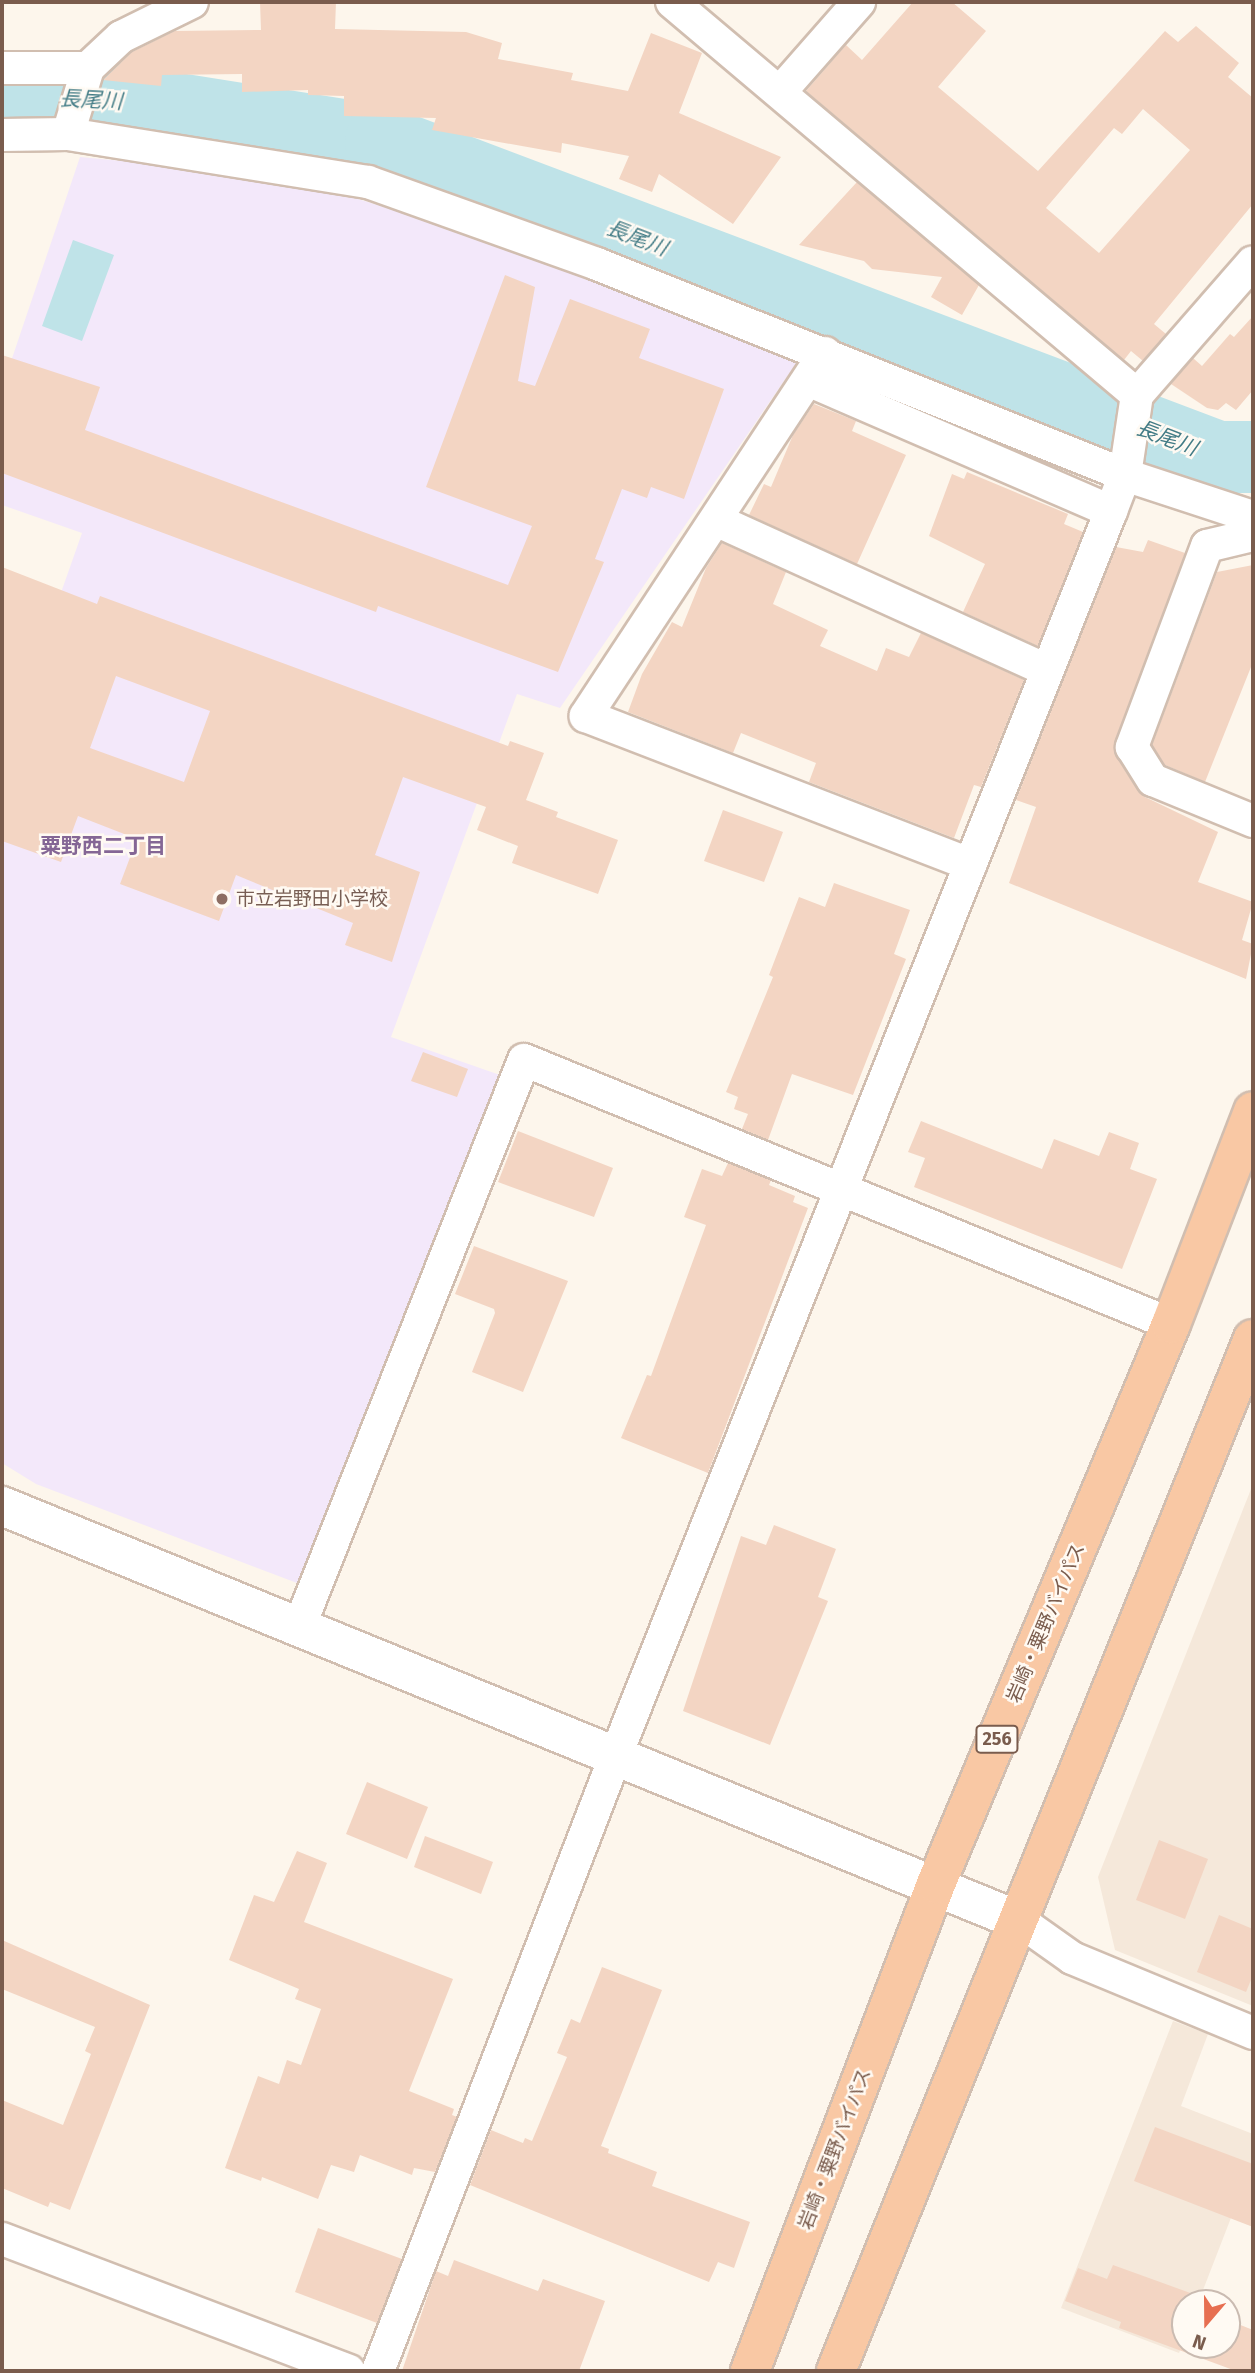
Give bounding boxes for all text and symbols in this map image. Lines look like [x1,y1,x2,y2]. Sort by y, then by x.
water label: 長尾川 [59,86,123,114]
water label: 長尾川 [603,215,671,261]
water label: 長尾川 [1133,415,1201,461]
district label: 粟野西二丁目 [40,833,166,859]
place label: 市立岩野田小学校 [236,888,388,910]
marker: 市立岩野田小学校 [214,891,230,907]
street label: 岩崎・粟野バイパス [1002,1540,1090,1706]
road number: 256 [974,1724,1020,1754]
street label: 岩崎・粟野バイパス [794,2065,876,2233]
north arrow [1171,2289,1241,2359]
text: N [1189,2329,1209,2355]

